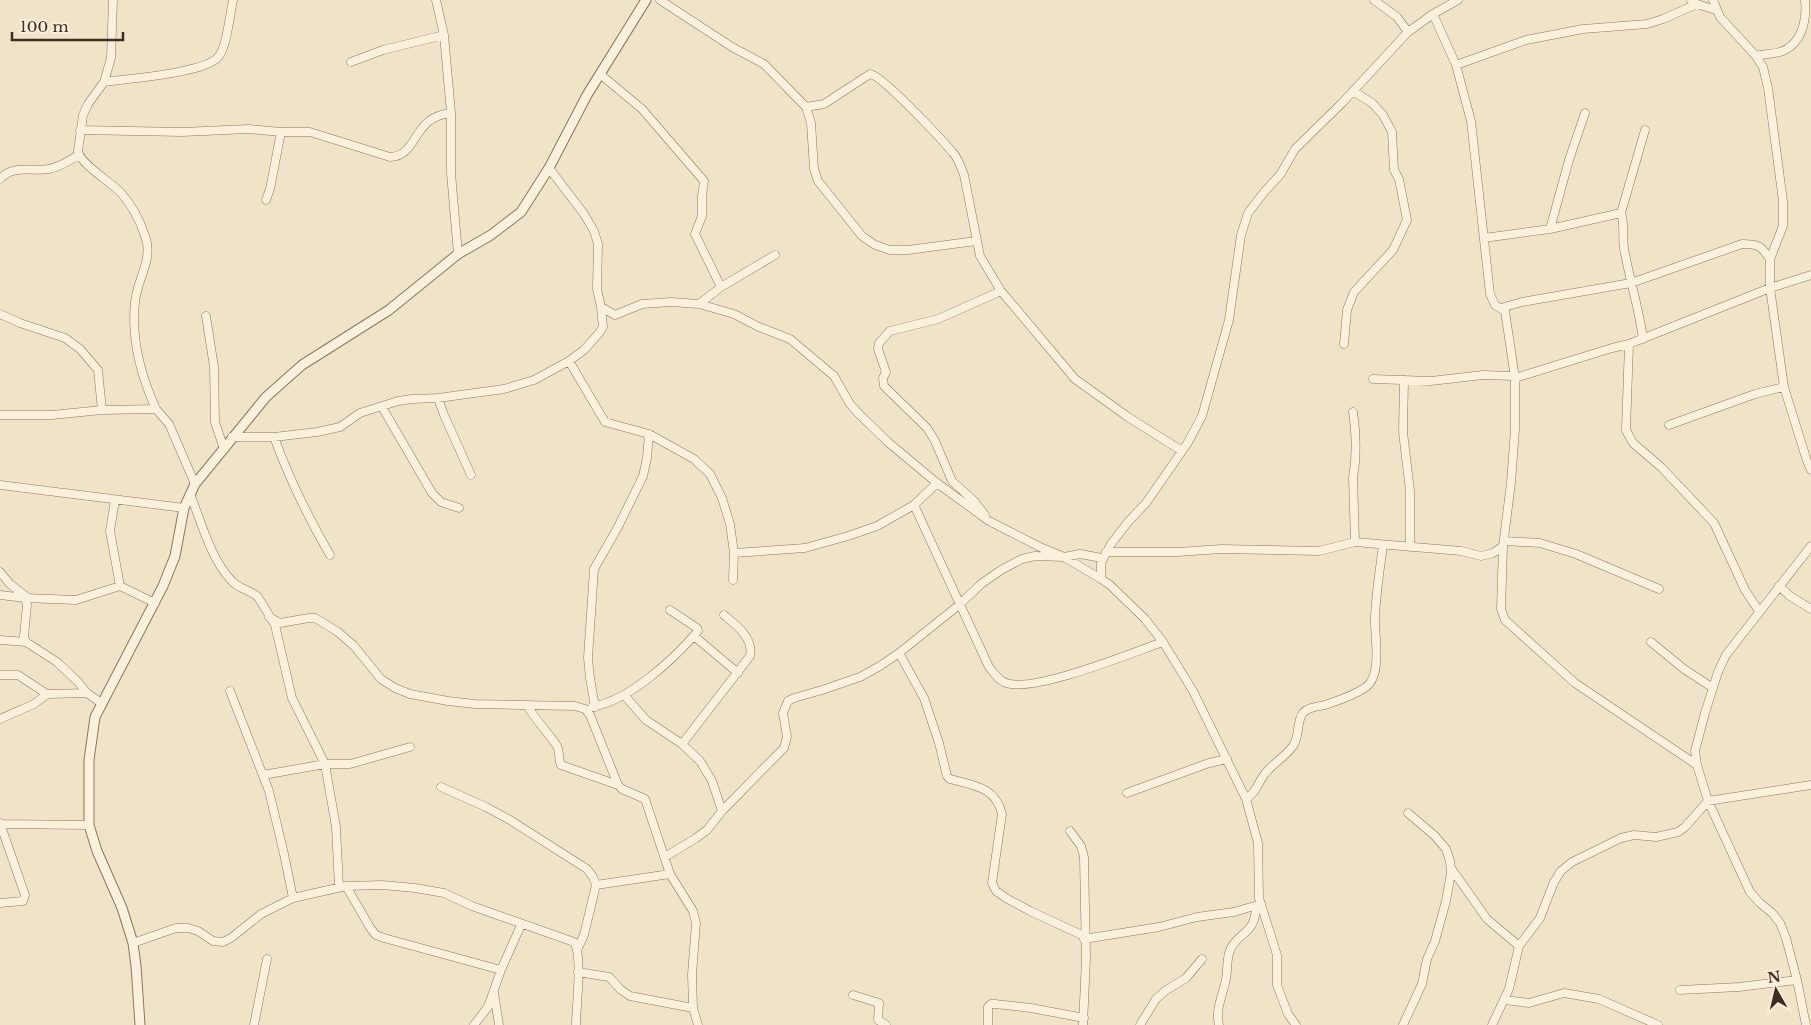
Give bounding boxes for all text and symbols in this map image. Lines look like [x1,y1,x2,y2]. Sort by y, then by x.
scale bar [12,10,124,42]
text: 100 m [20,17,69,36]
north arrow [1751,965,1801,1015]
text: N [1766,967,1782,987]

